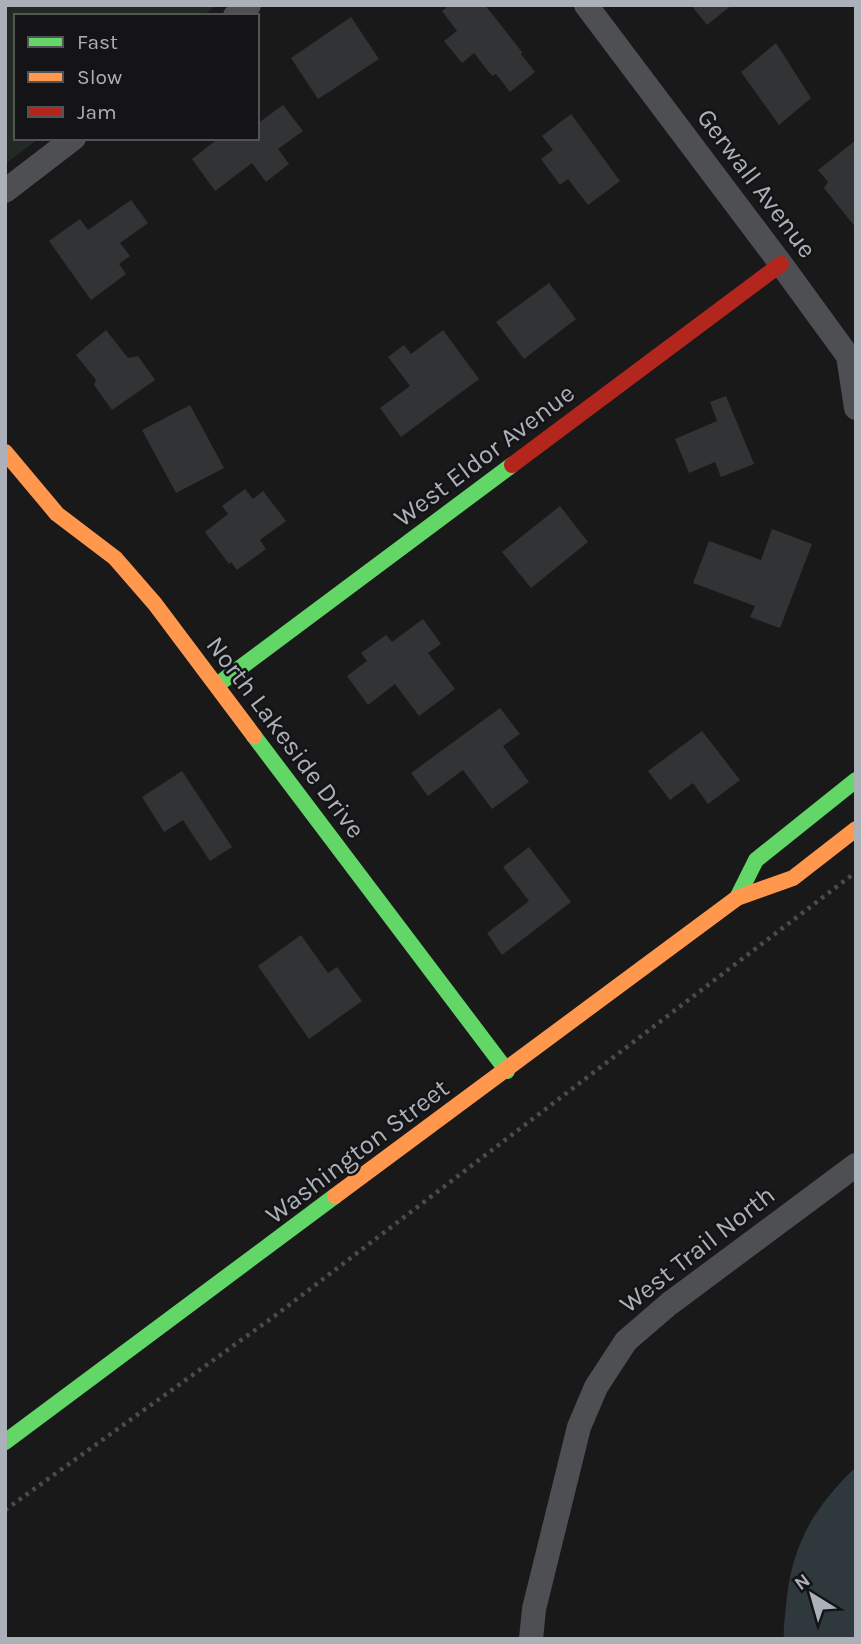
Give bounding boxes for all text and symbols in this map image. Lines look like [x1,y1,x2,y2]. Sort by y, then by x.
legend [14,14,259,140]
text: Fast [77,30,118,54]
text: Slow [77,65,122,89]
text: Jam [77,100,117,124]
street label: Gerwall Avenue [690,103,823,264]
street label: West Eldor Avenue [388,377,581,533]
street label: North Lakeside Drive [200,630,372,844]
street label: Washington Street [260,1072,455,1230]
street label: West Trail North [614,1179,781,1320]
north arrow [777,1560,847,1630]
text: N [790,1569,814,1595]

